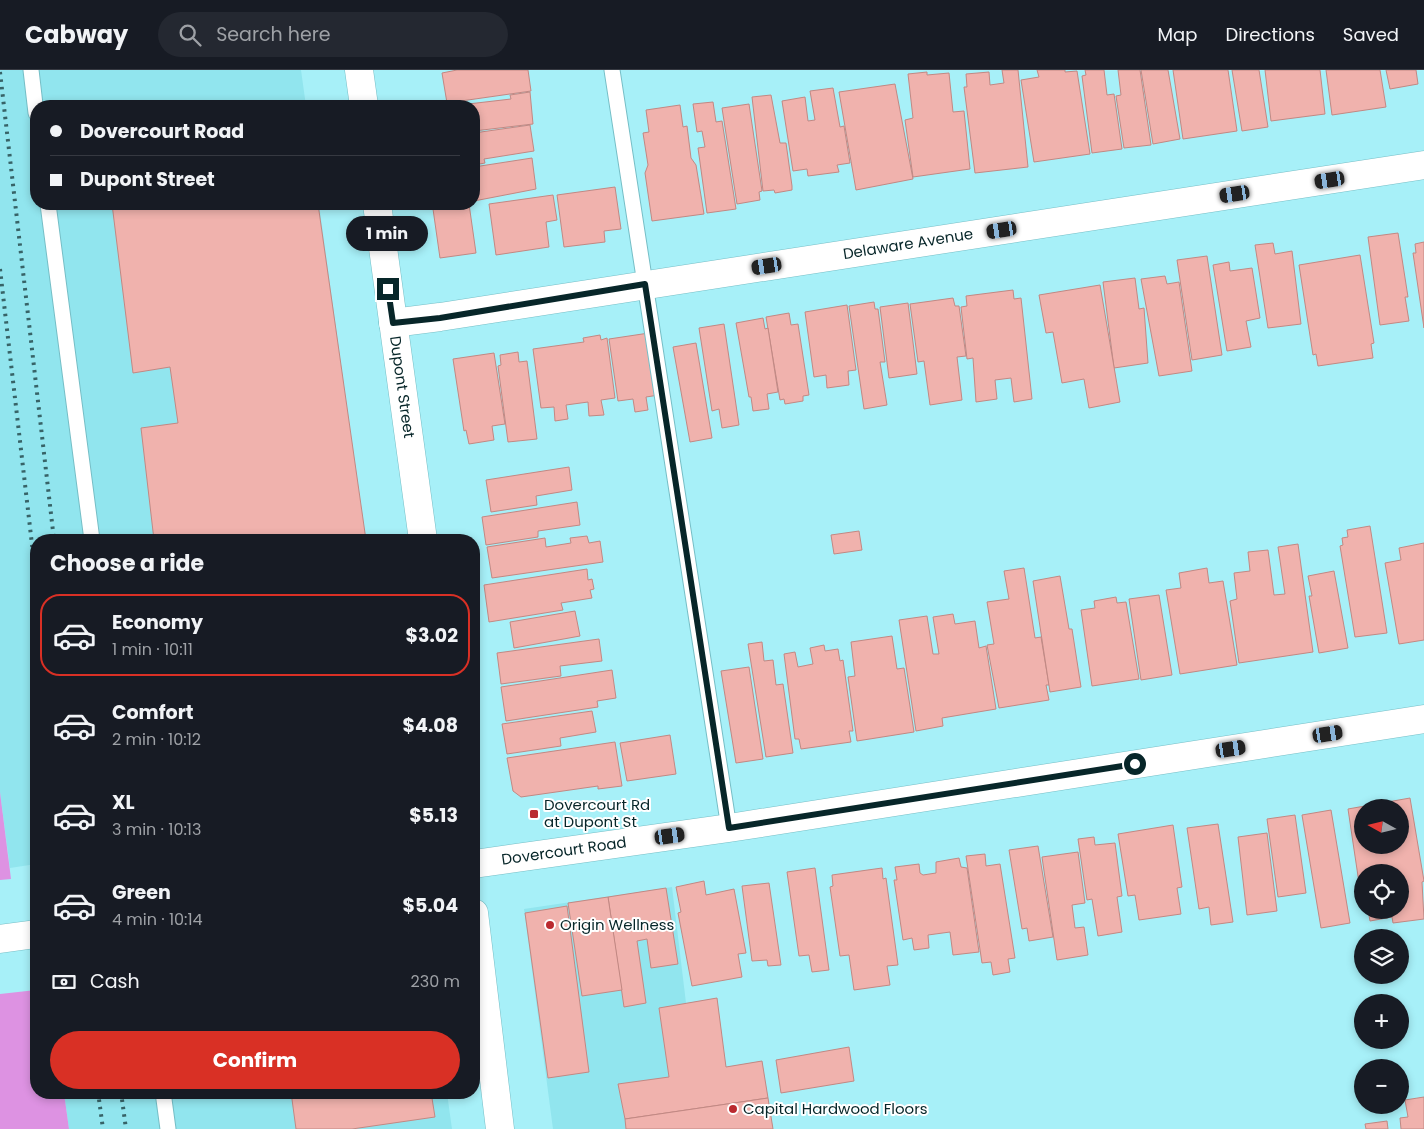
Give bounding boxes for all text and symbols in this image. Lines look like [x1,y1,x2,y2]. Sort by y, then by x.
search box [158,12,508,57]
text: Cabway [25,18,128,51]
icon: search [176,21,204,49]
text: Search here [216,21,331,48]
text: Map [1158,22,1197,47]
text: Directions [1225,22,1315,47]
text: Saved [1343,22,1399,47]
text: Dovercourt Road [80,118,244,145]
text: Dupont Street [80,166,215,193]
car [1314,170,1345,190]
car [1219,184,1250,204]
callout: 1 min [347,216,429,252]
car [986,220,1017,240]
text: 1 min [366,222,408,245]
street label: Delaware Avenue [841,223,974,264]
car [751,256,782,276]
route end [377,278,399,300]
street label: Dupont Street [385,335,420,439]
text: Choose a ride [50,548,204,579]
text: Economy [112,609,203,636]
icon: car [52,613,97,658]
text: $3.02 [405,622,458,649]
text: 1 min · 10:11 [112,638,193,661]
text: Comfort [112,699,194,726]
icon: car [52,703,97,748]
text: $4.08 [403,712,458,739]
car [1312,724,1343,744]
text: 2 min · 10:12 [112,728,201,751]
car [1215,739,1246,759]
route start [1124,753,1146,775]
text: XL [112,789,135,816]
icon: car [52,793,97,838]
place label: Dovercourt Rd at Dupont St [544,794,650,832]
north arrow [1354,799,1409,854]
map controls [1354,799,1409,1114]
text: $5.13 [409,802,458,829]
marker: Dovercourt Rd at Dupont St [528,808,540,820]
text: 3 min · 10:13 [112,818,201,841]
car [654,826,685,846]
street label: Dovercourt Road [500,831,628,870]
button: locate [1354,864,1409,919]
text: Green [112,879,171,906]
icon: car [52,883,97,928]
text: $5.04 [403,892,458,919]
text: 4 min · 10:14 [112,908,203,931]
place label: Origin Wellness [560,914,675,935]
marker: Origin Wellness [544,919,556,931]
button: layers [1354,929,1409,984]
icon: cash [50,968,78,996]
text: Cash [90,968,140,995]
text: 230 m [411,970,460,993]
button: + [1354,994,1409,1049]
button: Confirm [50,1031,460,1089]
button: − [1354,1059,1409,1114]
place label: Capital Hardwood Floors [743,1098,928,1119]
marker: Capital Hardwood Floors [727,1103,739,1115]

